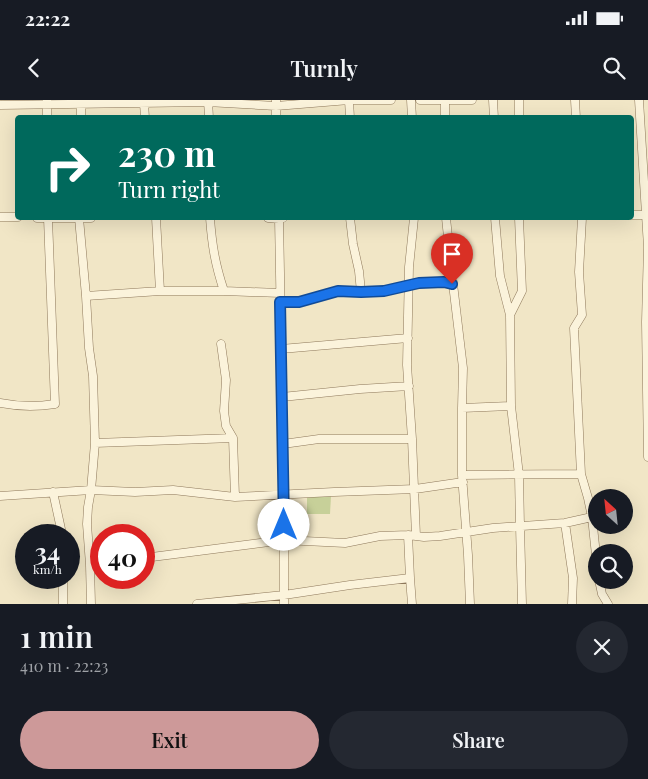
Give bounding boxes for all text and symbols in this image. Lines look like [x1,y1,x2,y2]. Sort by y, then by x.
text: 22:22 [25,5,70,31]
text: Turnly [290,53,358,83]
icon: back [20,54,48,82]
icon: search [600,54,628,82]
text: 230 m [118,129,216,176]
icon: right [35,135,100,200]
text: Turn right [118,174,220,204]
pin [431,233,473,284]
icon: arrive [438,240,466,268]
north arrow [588,489,632,534]
map controls [588,489,633,589]
position arrow [257,498,309,550]
speed limit sign: 40 [90,524,155,589]
text: 34 [35,534,60,567]
button: search [588,544,633,589]
text: km/h [33,561,62,577]
text: 1 min [20,616,93,656]
button: close [576,621,628,673]
text: 410 m · 22:23 [20,655,108,676]
button: Exit [20,711,319,769]
button: Share [329,711,628,769]

